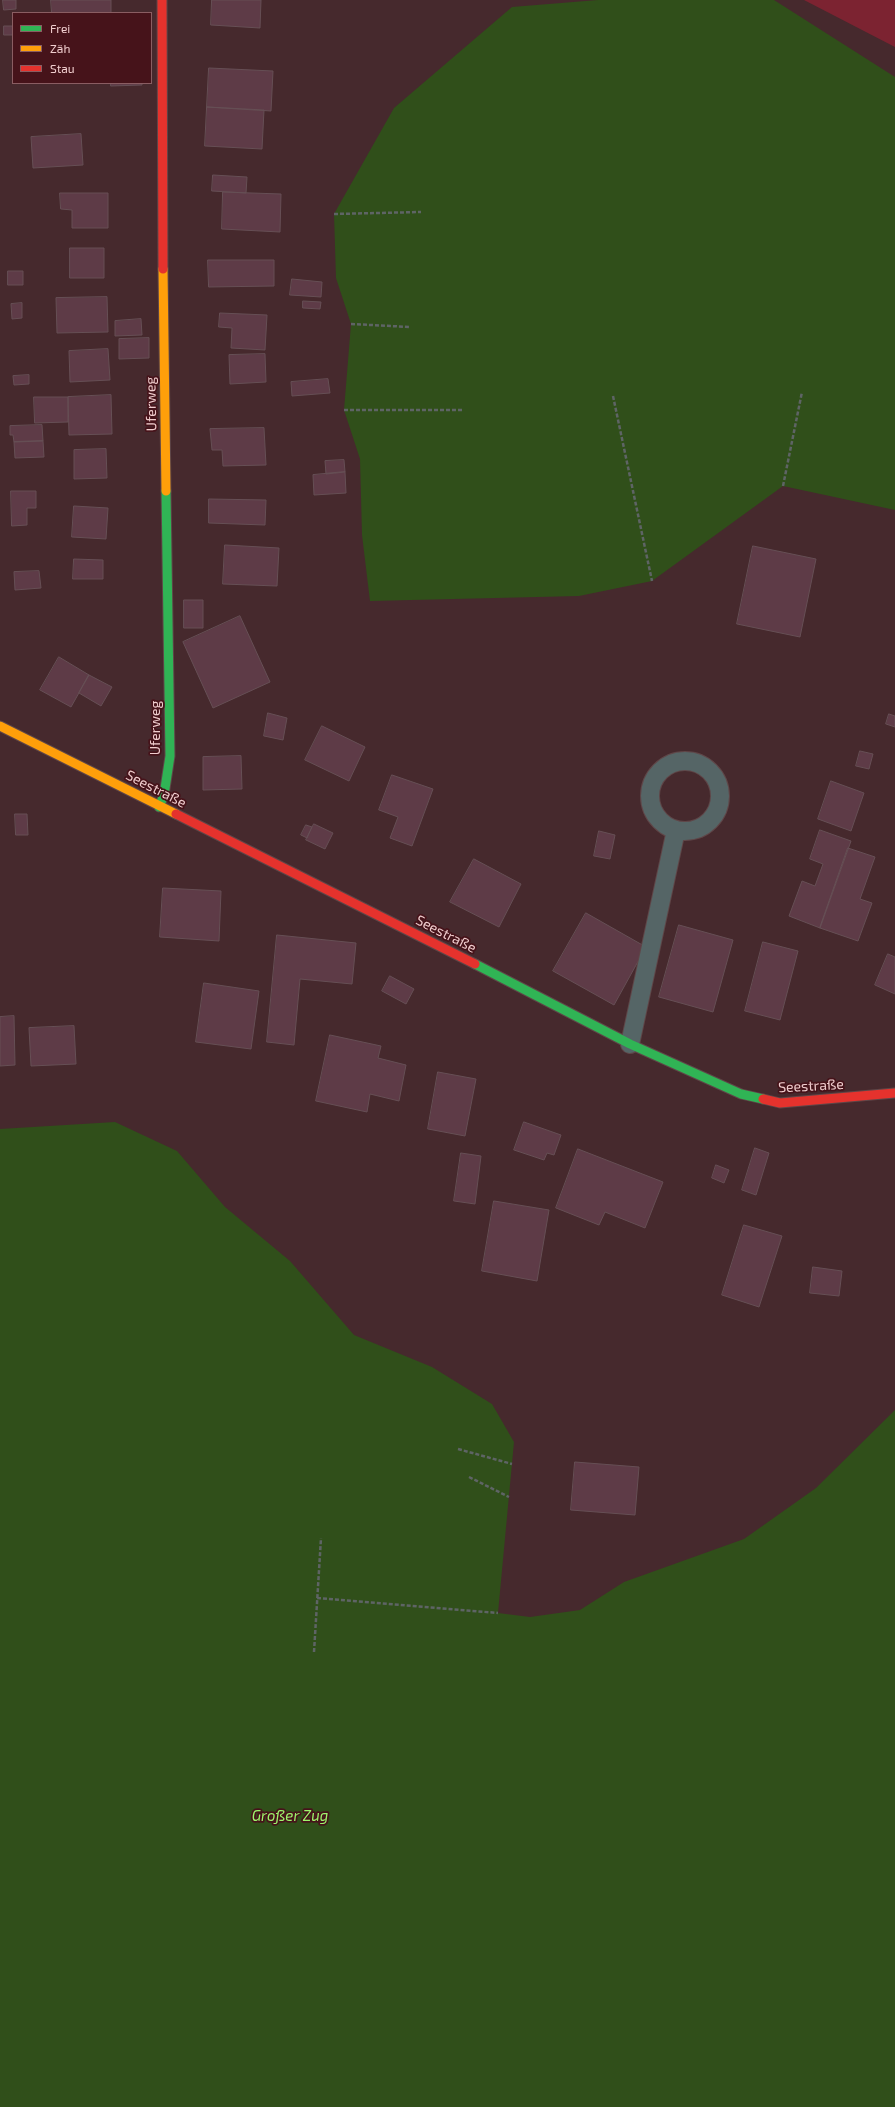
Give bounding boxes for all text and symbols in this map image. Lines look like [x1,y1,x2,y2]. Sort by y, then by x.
legend [12,12,152,84]
text: Frei [50,21,70,35]
text: Zäh [50,41,70,55]
text: Stau [50,61,75,75]
street label: Uferweg [142,377,160,431]
street label: Uferweg [147,701,163,755]
street label: Seestraße [123,767,189,811]
street label: Seestraße [413,912,479,956]
street label: Seestraße [778,1076,844,1096]
water label: Großer Zug [252,1807,328,1825]

